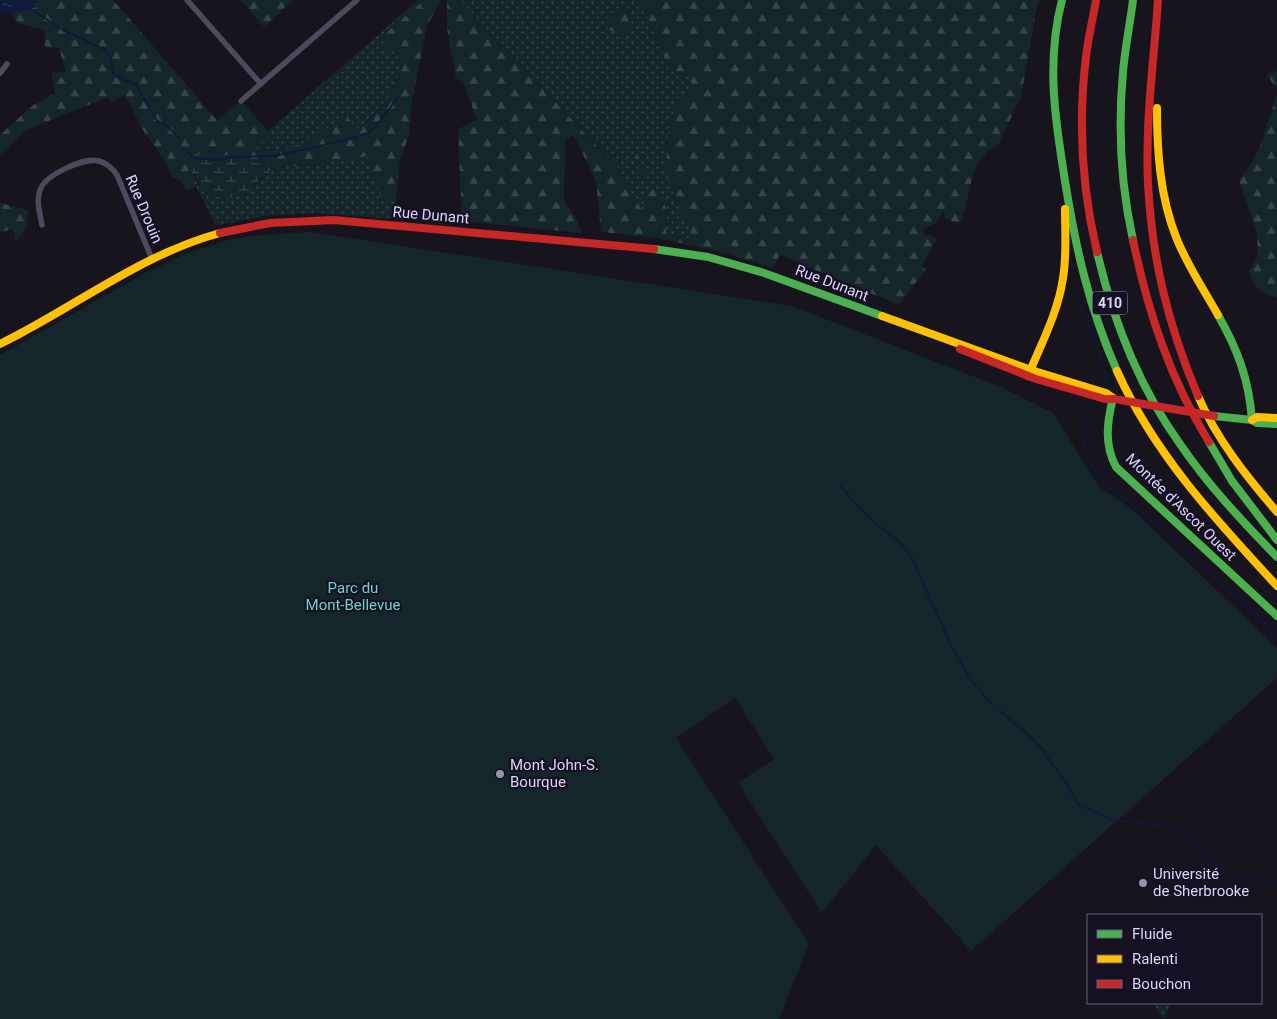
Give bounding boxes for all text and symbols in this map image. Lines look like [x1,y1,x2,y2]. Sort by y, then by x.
street label: Rue Drouin [122,172,166,246]
street label: Rue Dunant [392,203,470,227]
street label: Rue Dunant [793,261,871,305]
road number: 410 [1092,292,1128,314]
street label: Montée d'Ascot Ouest [1122,450,1240,564]
park label: Parc du Mont-Bellevue [306,579,401,614]
place label: Mont John-S. Bourque [510,756,599,791]
marker: Mont John-S. Bourque [494,768,506,780]
place label: Université de Sherbrooke [1153,865,1249,900]
marker: Université de Sherbrooke [1137,877,1149,889]
legend [1087,914,1262,1004]
text: Fluide [1132,925,1172,943]
text: Ralenti [1132,950,1178,968]
text: Bouchon [1132,975,1191,993]

